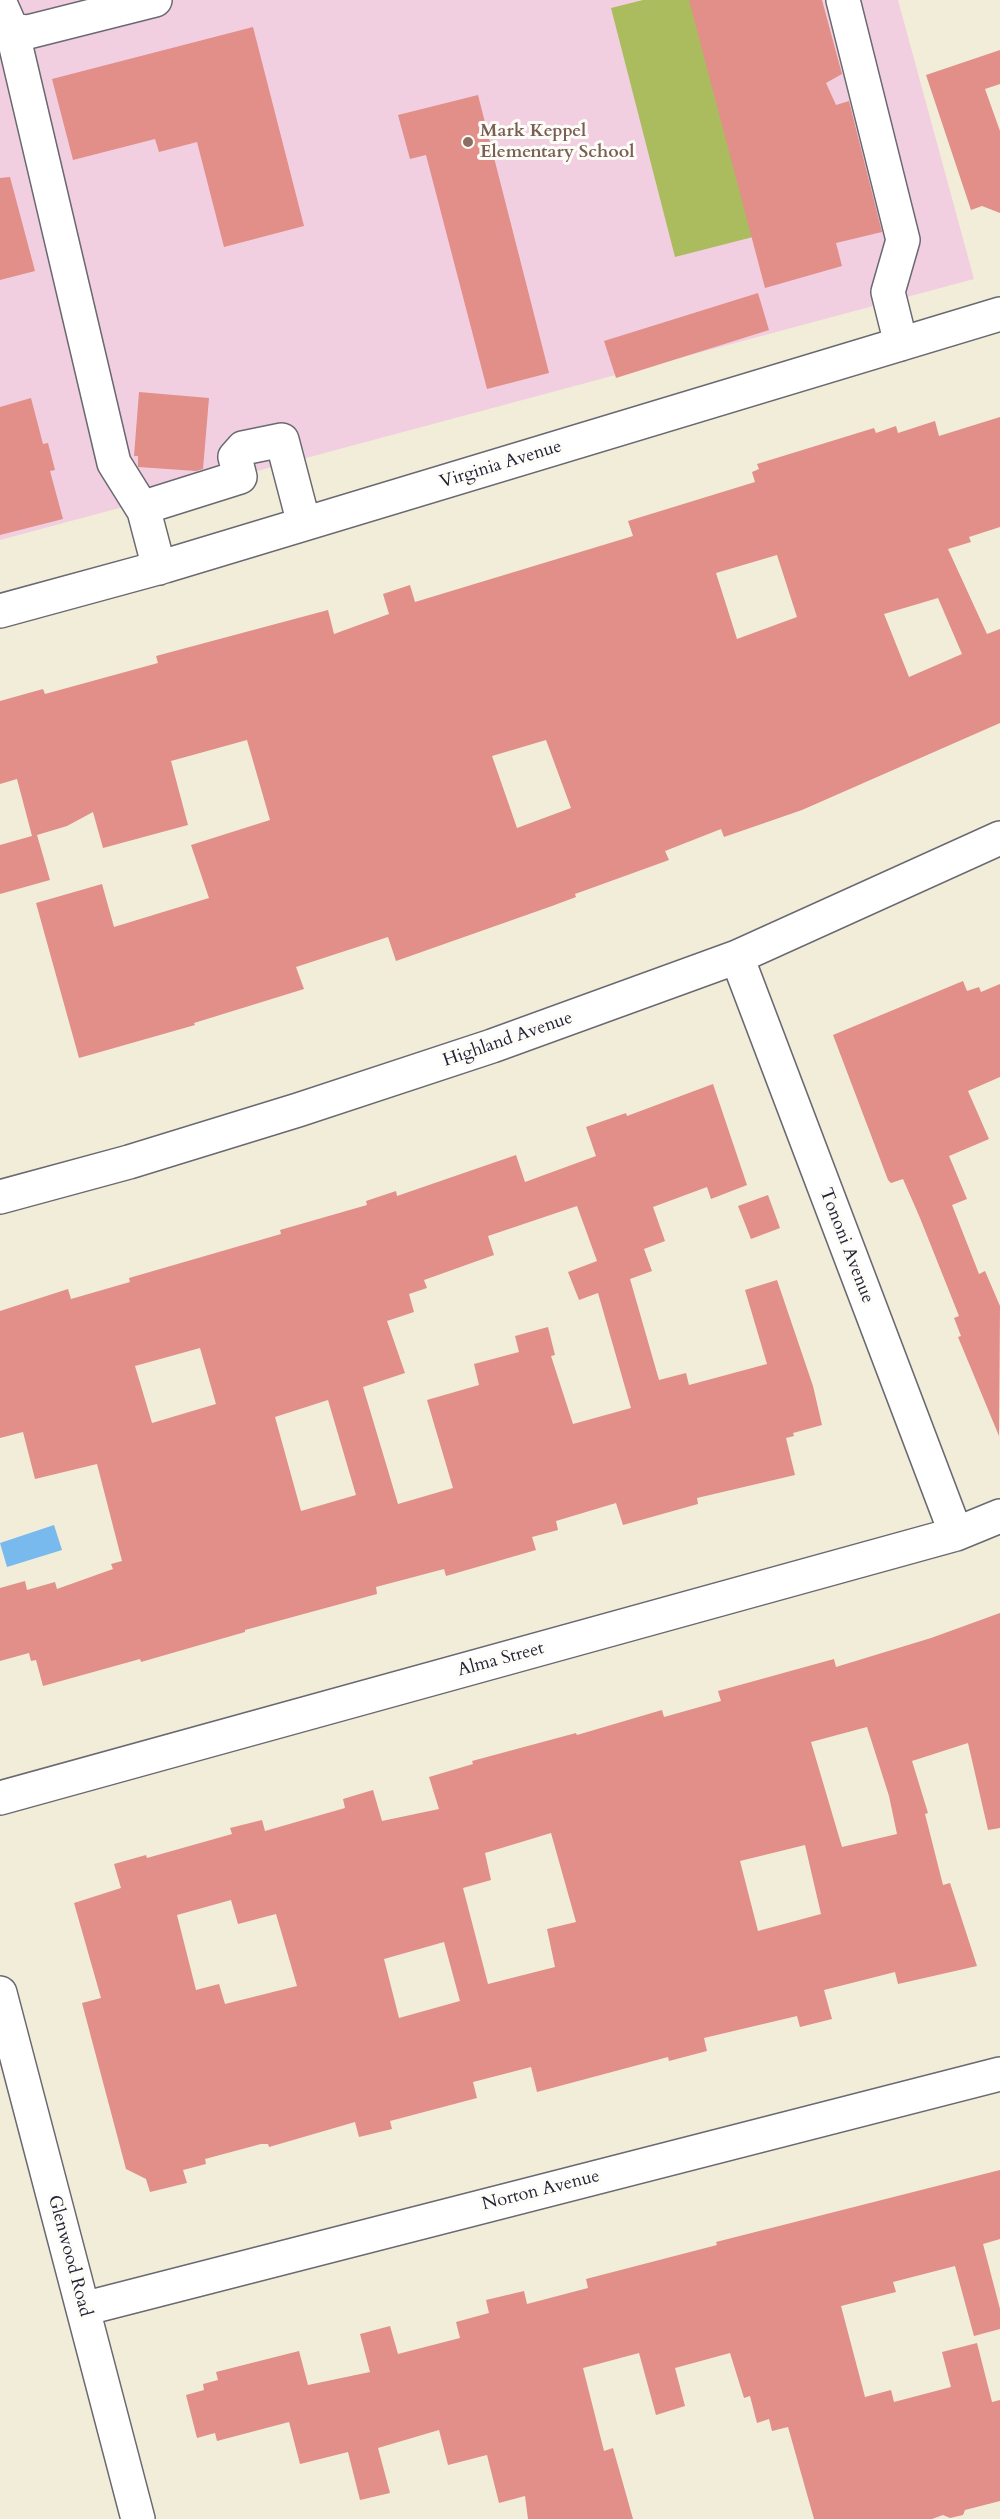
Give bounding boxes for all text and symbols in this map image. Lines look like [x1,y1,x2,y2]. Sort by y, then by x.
place label: Mark Keppel Elementary School [480,121,634,164]
marker: Mark Keppel Elementary School [461,135,475,149]
street label: Virginia Avenue [437,436,565,494]
street label: Highland Avenue [440,1008,576,1072]
street label: Tononi Avenue [814,1185,878,1307]
street label: Alma Street [455,1638,547,1682]
street label: Norton Avenue [480,2166,602,2216]
street label: Glenwood Road [42,2193,96,2319]

